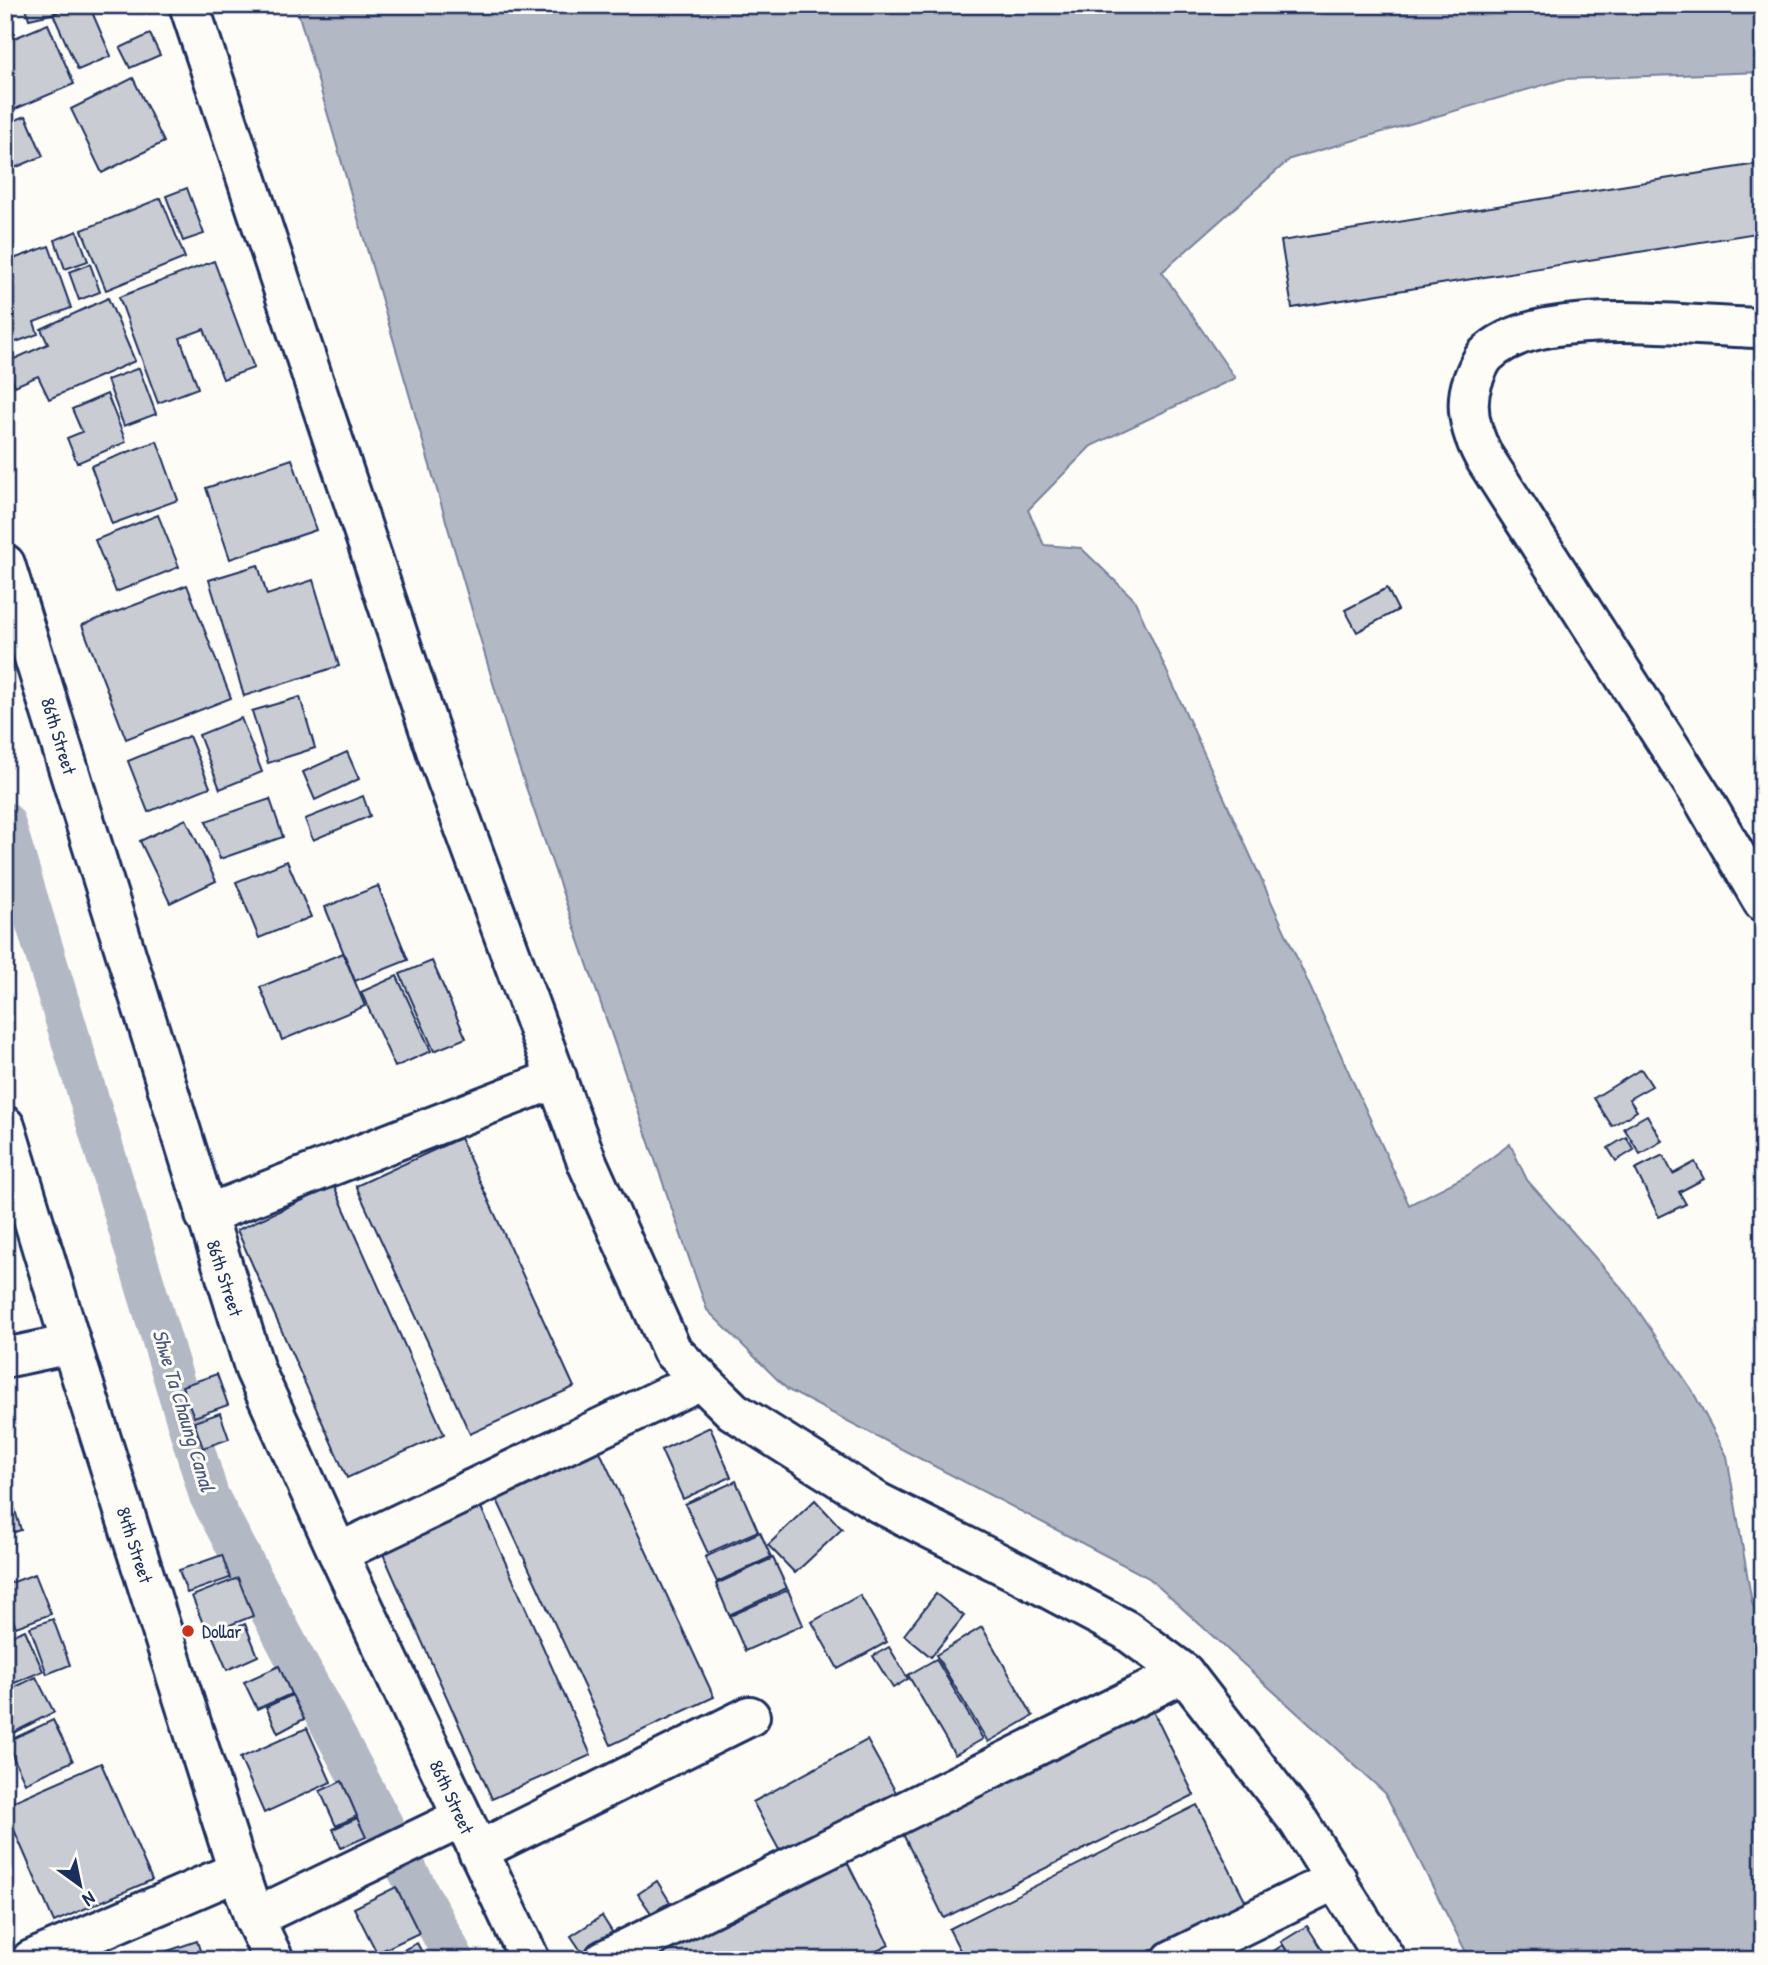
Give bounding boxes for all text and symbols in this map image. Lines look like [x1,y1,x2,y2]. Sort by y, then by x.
street label: 86th Street [35,694,83,778]
street label: 86th Street [200,1236,250,1320]
water label: Shwe Ta Chaung Canal [146,1325,223,1496]
street label: 84th Street [111,1504,160,1587]
place label: Dollar [202,1618,242,1644]
marker: Dollar [180,1623,196,1639]
street label: 86th Street [424,1756,481,1839]
north arrow [46,1850,116,1920]
text: N [78,1886,101,1913]

